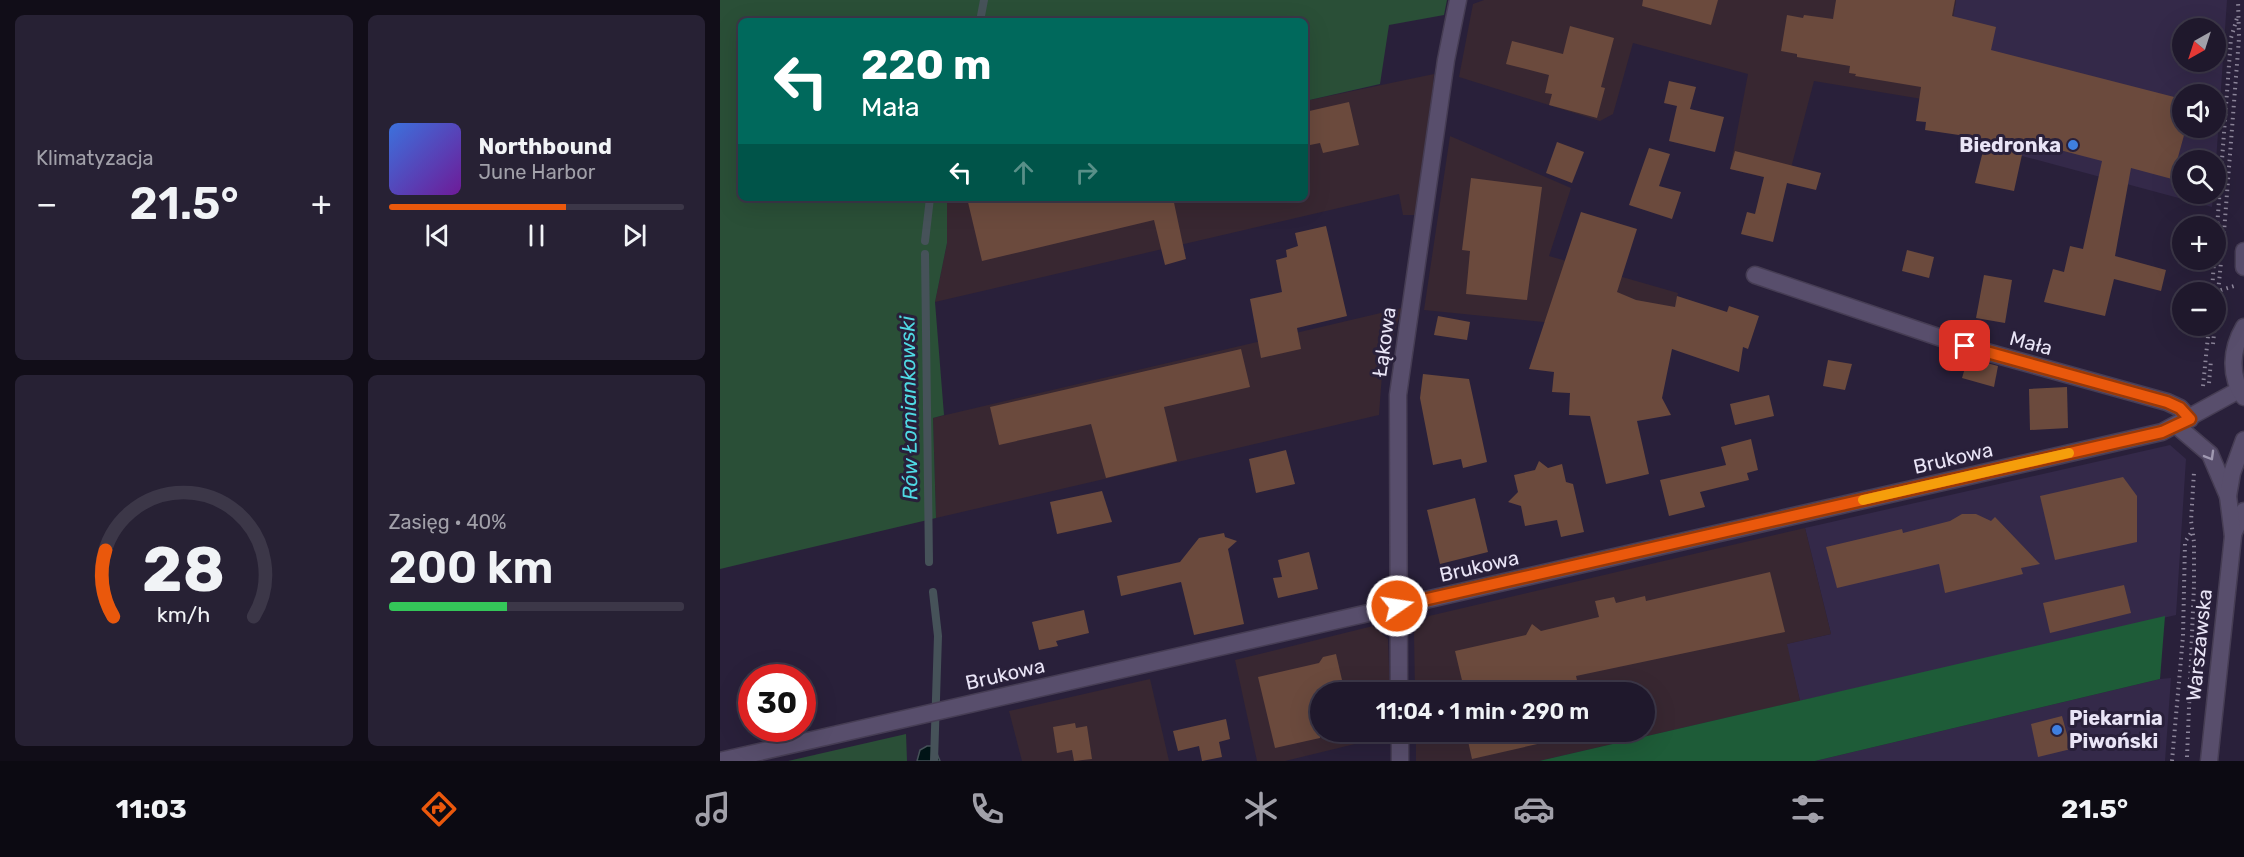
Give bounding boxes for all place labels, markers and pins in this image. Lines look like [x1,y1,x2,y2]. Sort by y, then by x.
place label: Biedronka [1959,133,2061,157]
marker: Biedronka [2066,138,2080,152]
pin [1939,320,1990,371]
place label: Piekarnia Piwoński [2069,706,2163,753]
marker: Piekarnia Piwoński [2050,723,2064,737]

